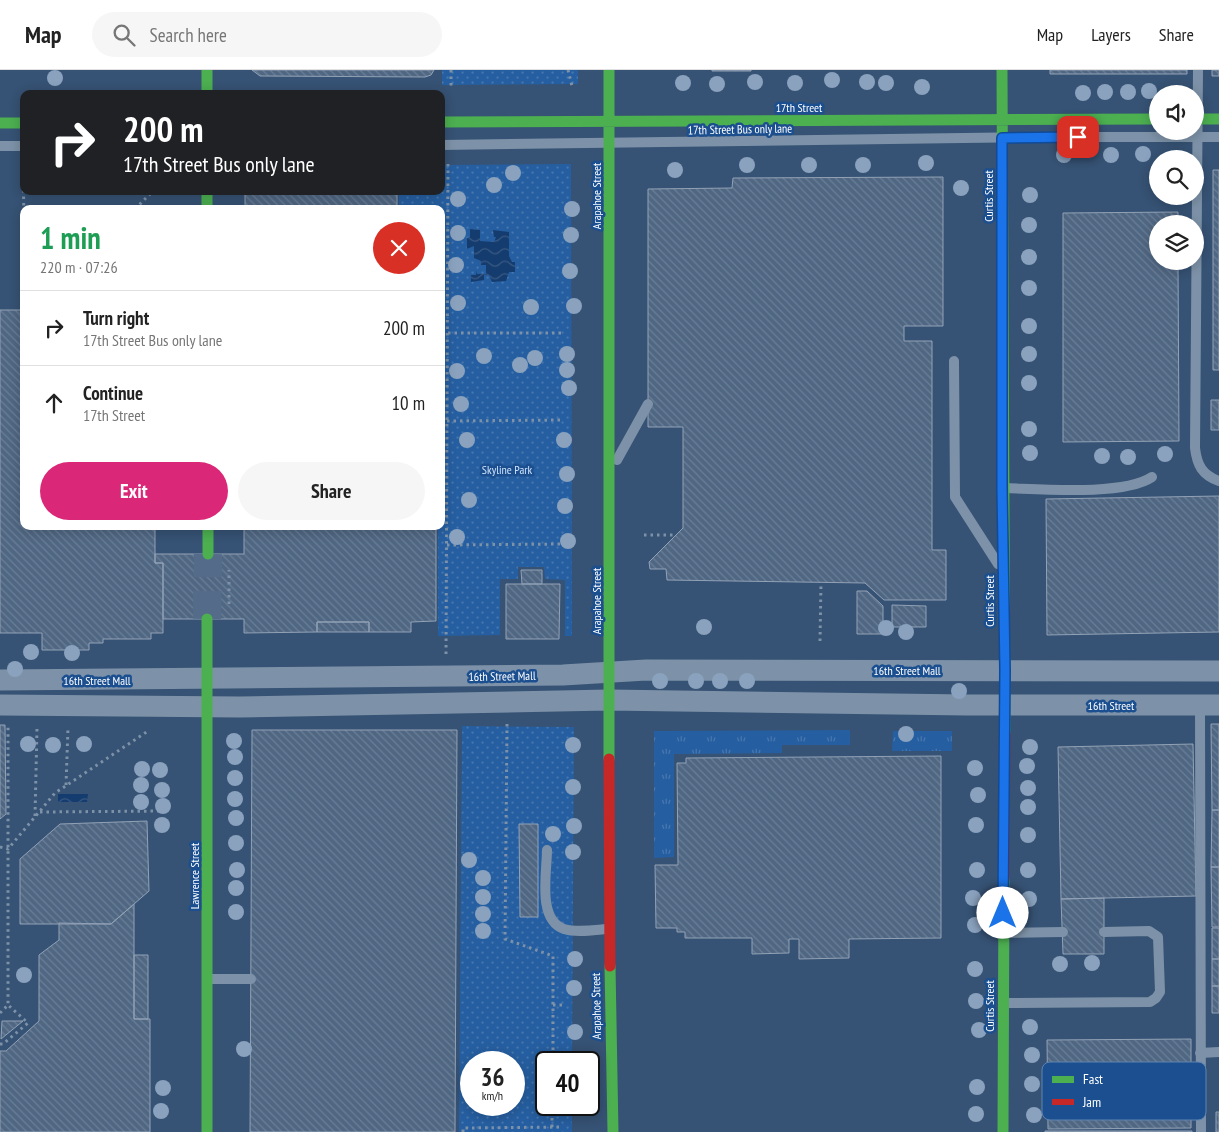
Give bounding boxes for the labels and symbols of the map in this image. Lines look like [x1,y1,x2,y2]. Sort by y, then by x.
street label: 17th Street [776,100,823,115]
pin [1057,116,1099,158]
street label: 17th Street Bus only lane [688,121,792,137]
street label: Arapahoe Street [589,162,604,229]
street label: Curtis Street [981,170,996,222]
park label: Skyline Park [482,462,532,477]
street label: Arapahoe Street [589,567,604,634]
street label: Curtis Street [982,575,997,627]
street label: 16th Street Mall [873,663,941,678]
street label: 16th Street Mall [468,668,536,684]
street label: 16th Street Mall [63,673,131,688]
street label: 16th Street [1088,698,1135,713]
street label: Lawrence Street [187,842,202,909]
position arrow [976,886,1028,938]
street label: Arapahoe Street [588,972,604,1039]
street label: Curtis Street [982,980,997,1032]
speed limit sign: 40 [535,1051,600,1116]
legend [1042,1062,1206,1120]
text: Fast [1083,1070,1103,1088]
text: Jam [1082,1093,1101,1111]

